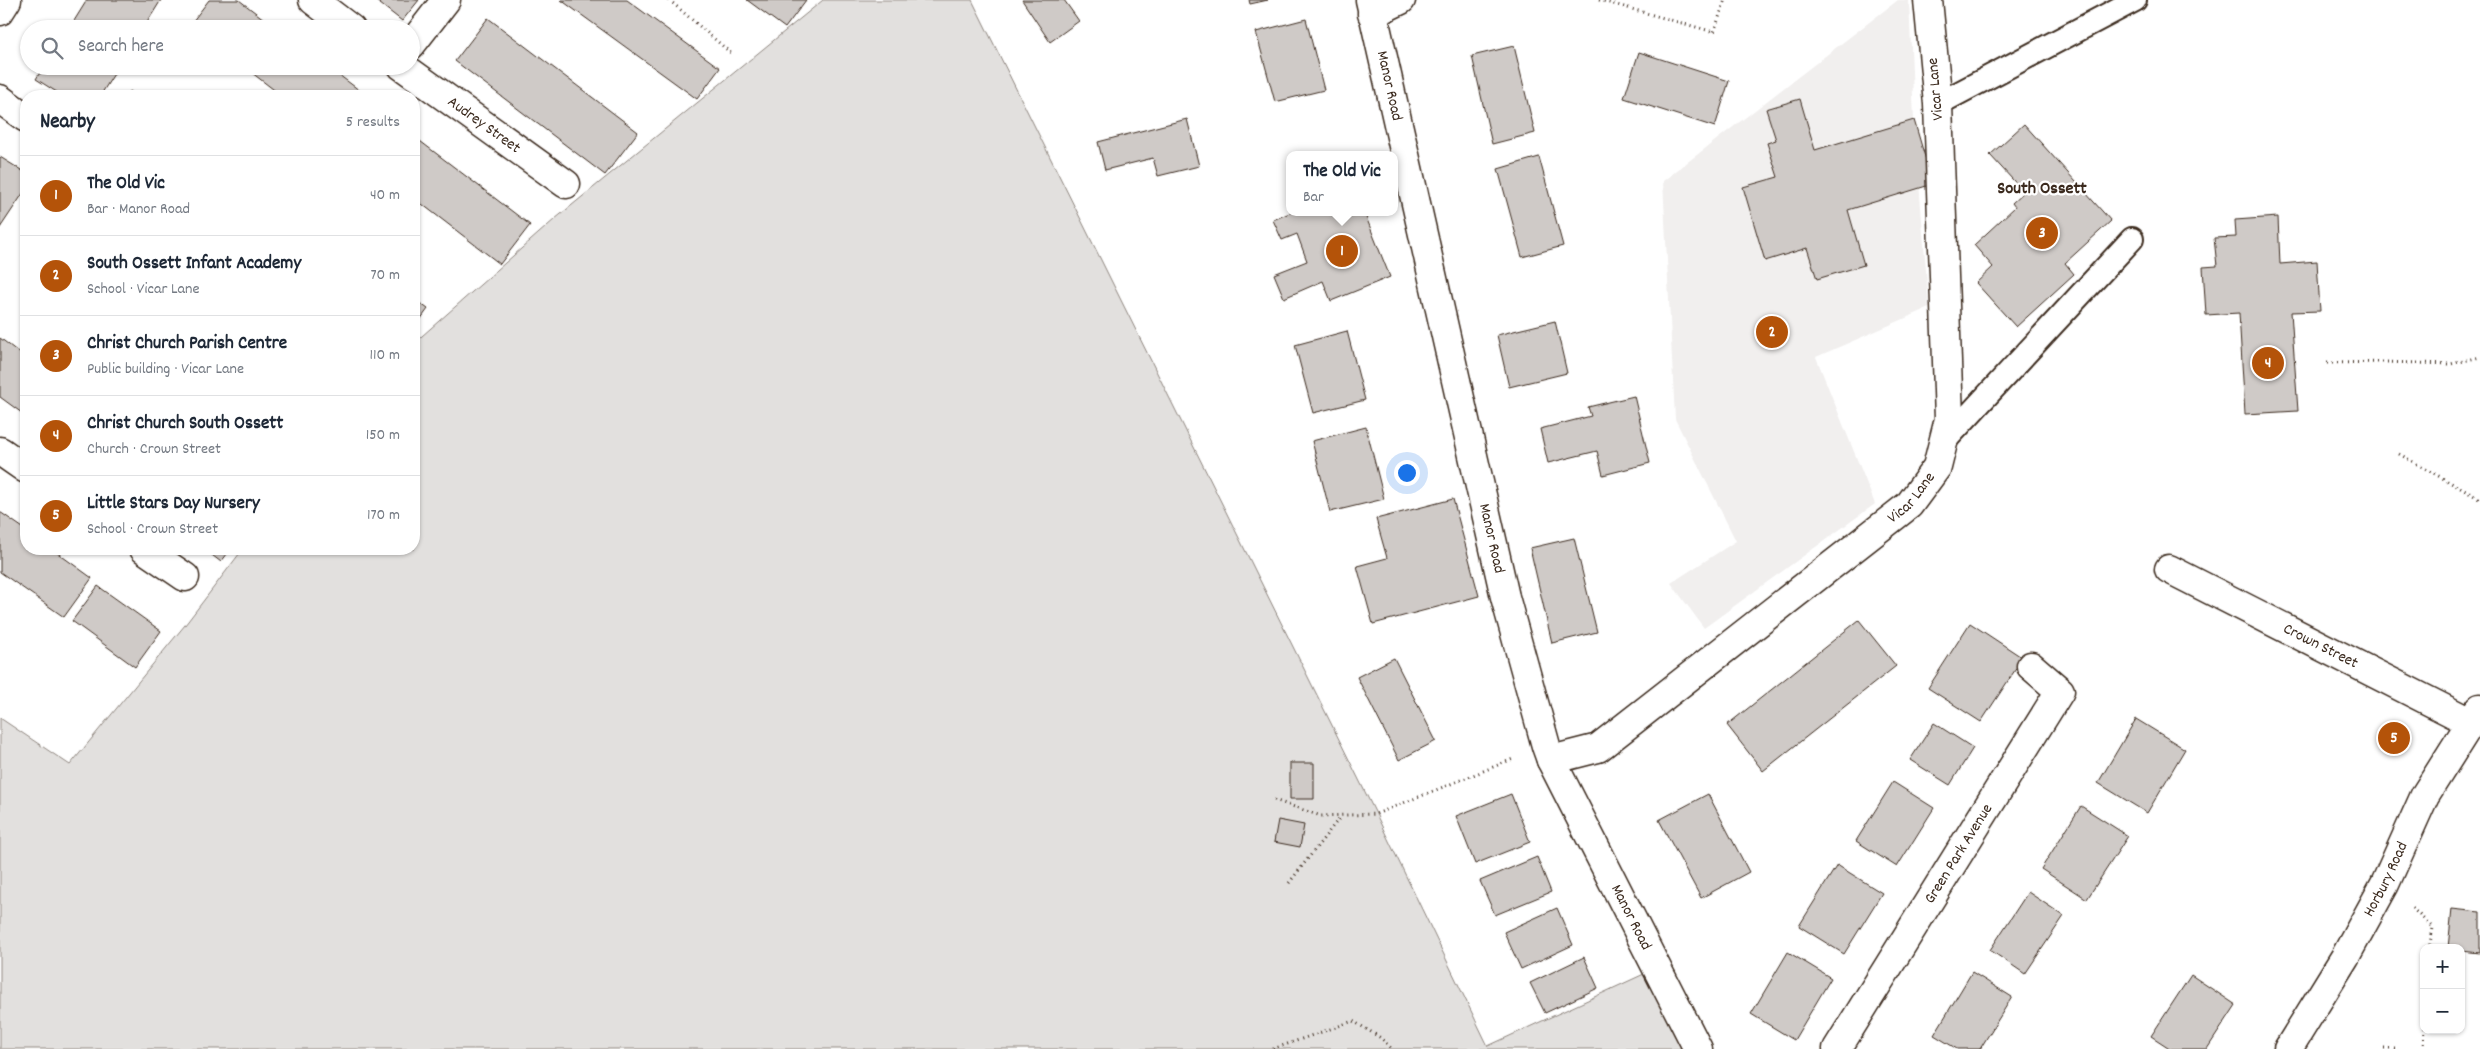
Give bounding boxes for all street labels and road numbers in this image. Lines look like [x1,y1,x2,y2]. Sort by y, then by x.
street label: Manor Road [1370,49,1408,123]
street label: Vicar Lane [1922,57,1950,121]
street label: Audrey Street [443,91,525,159]
street label: Vicar Lane [1883,467,1941,529]
street label: Manor Road [1473,501,1511,576]
street label: Crown Street [2279,617,2362,675]
street label: Green Park Avenue [1919,799,1999,908]
street label: Horbury Road [2358,838,2414,921]
street label: Manor Road [1605,880,1657,954]

